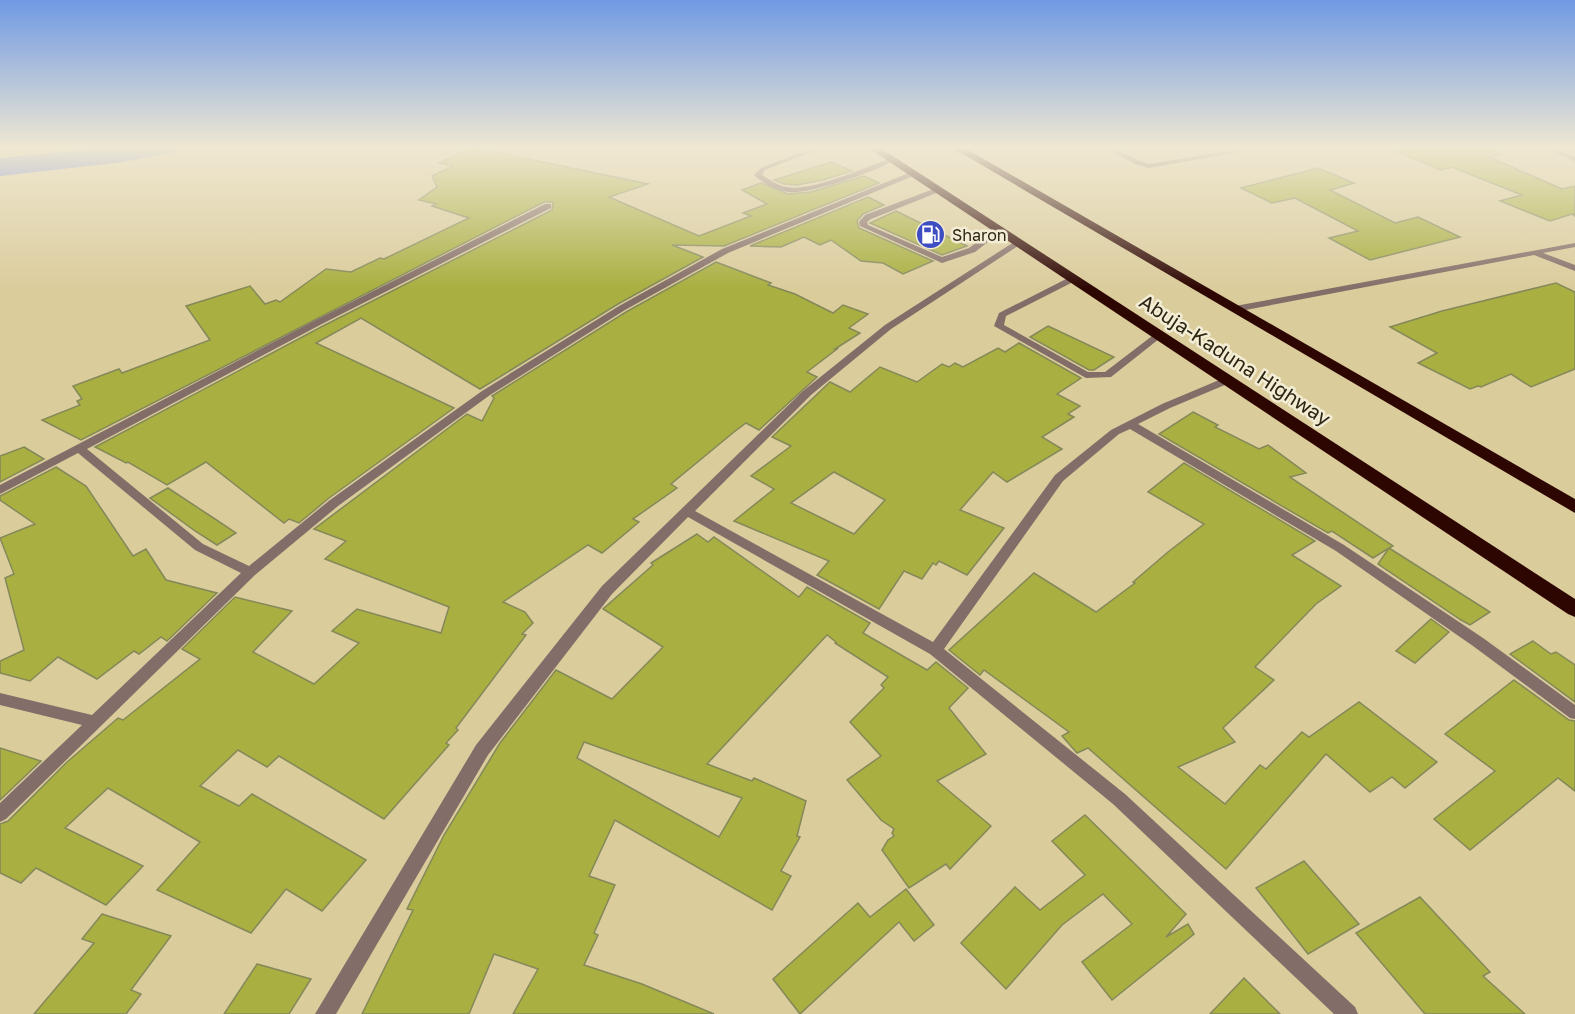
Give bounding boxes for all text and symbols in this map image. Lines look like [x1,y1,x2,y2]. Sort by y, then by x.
fuel station icon: Sharon [915,219,947,251]
place label: Sharon [952,225,1007,245]
street label: Abuja-Kaduna Highway [1136,288,1336,430]

